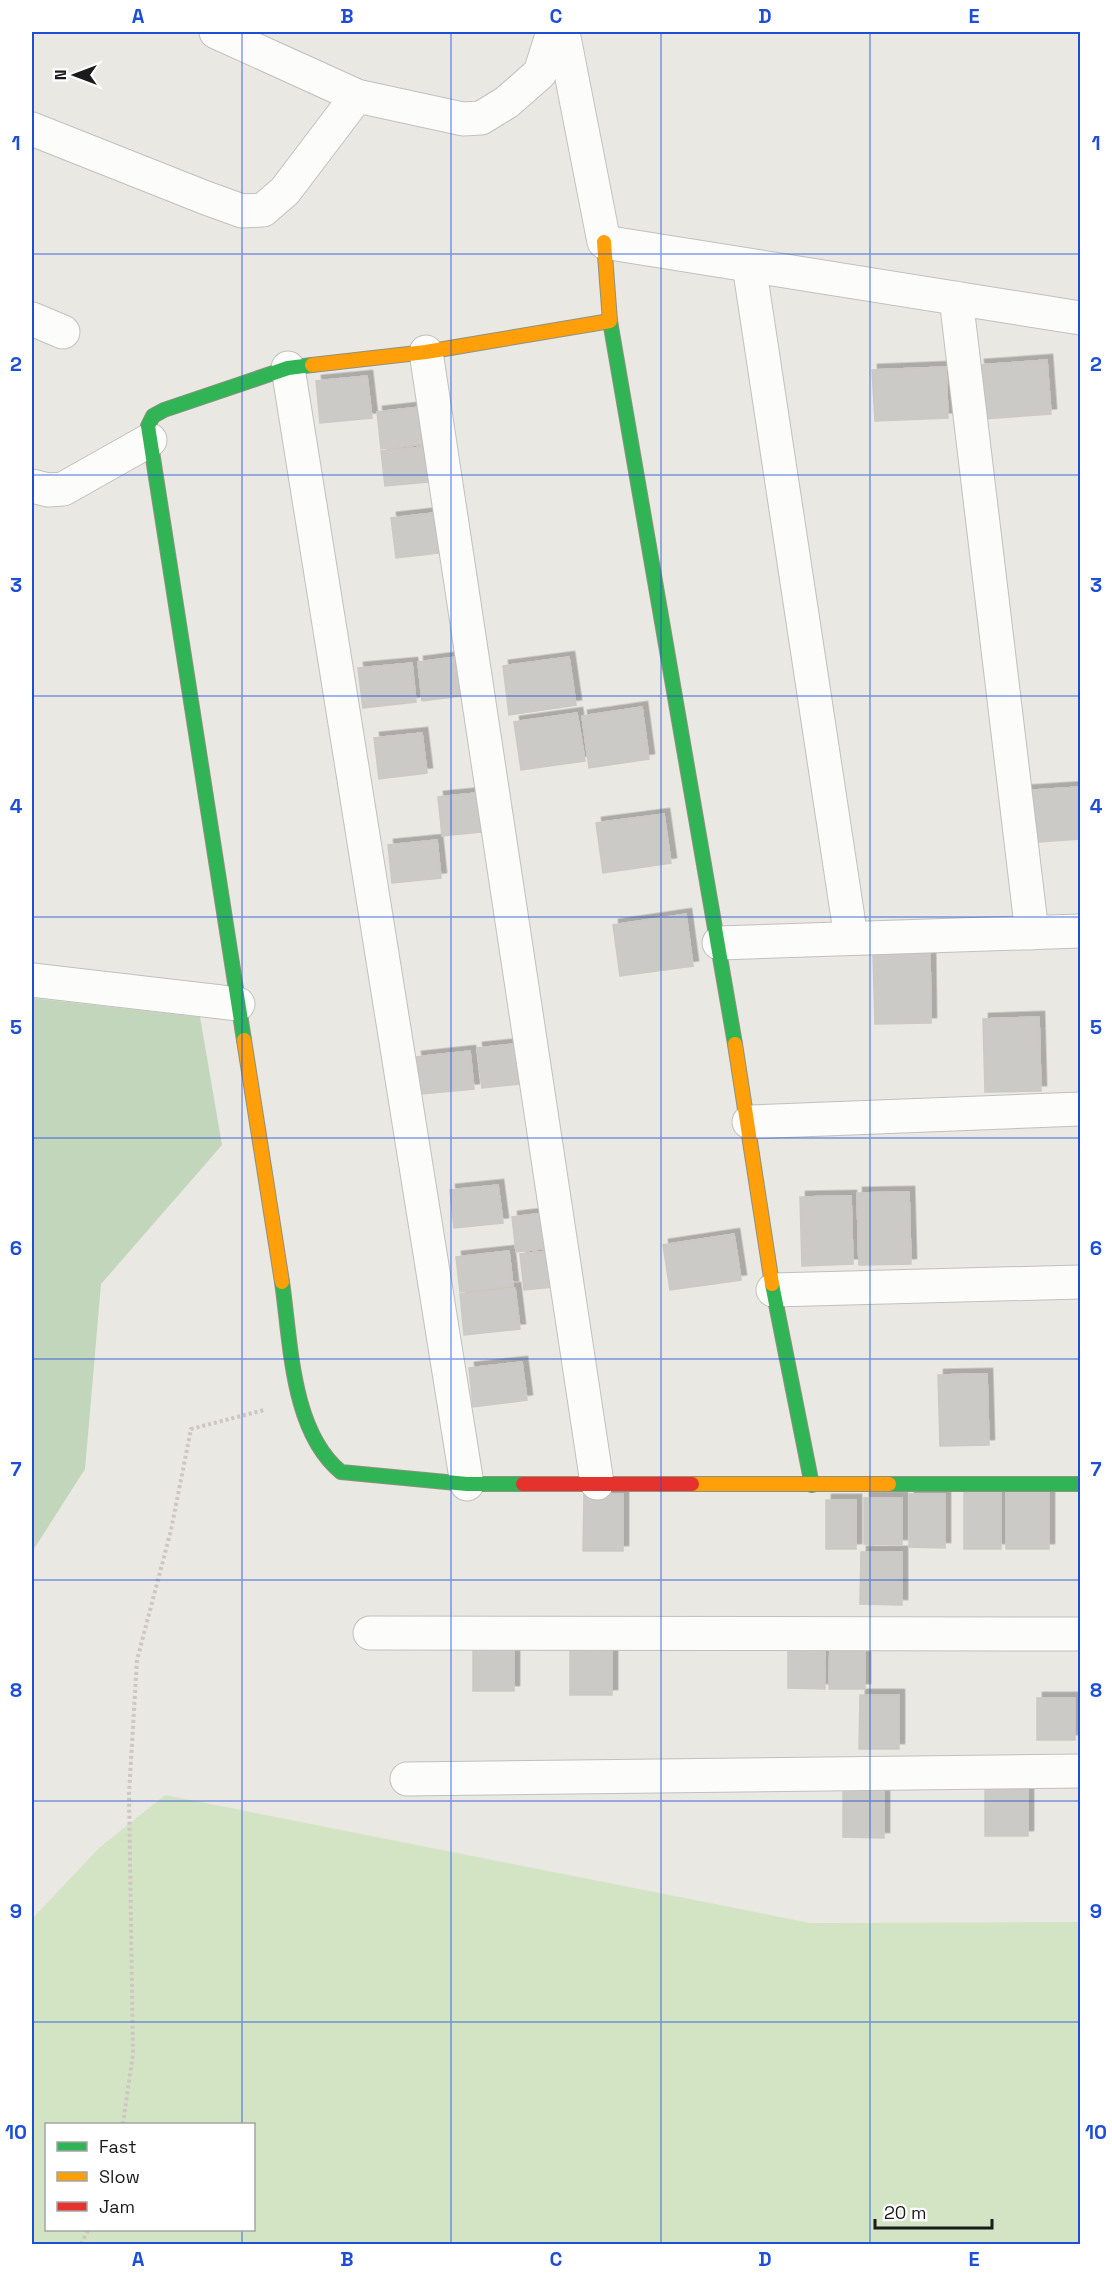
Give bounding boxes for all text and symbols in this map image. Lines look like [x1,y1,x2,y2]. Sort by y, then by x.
text: A [132,3,145,29]
text: B [340,3,354,29]
text: C [550,3,563,29]
text: D [758,3,772,29]
text: E [968,3,980,29]
north arrow [45,45,105,105]
text: N [50,70,71,80]
text: 1 [11,130,21,156]
text: 1 [1091,130,1101,156]
text: 2 [10,351,22,377]
text: 2 [1090,351,1102,377]
text: 3 [10,572,22,598]
text: 3 [1090,572,1102,598]
text: 4 [10,793,23,819]
text: 4 [1090,793,1103,819]
text: 5 [10,1014,22,1040]
text: 5 [1090,1014,1102,1040]
text: 6 [10,1235,22,1261]
text: 6 [1090,1235,1102,1261]
text: 7 [10,1456,22,1482]
text: 7 [1090,1456,1102,1482]
text: 8 [10,1677,22,1703]
text: 8 [1090,1677,1102,1703]
text: 9 [10,1898,22,1924]
text: 9 [1090,1898,1102,1924]
text: 10 [5,2119,27,2145]
text: 10 [1085,2119,1107,2145]
legend [45,2123,255,2231]
text: Fast [99,2135,136,2158]
text: Slow [99,2165,140,2188]
scale bar [875,2192,992,2230]
text: Jam [99,2195,135,2218]
text: 20 m [884,2201,927,2224]
text: A [132,2246,145,2272]
text: B [340,2246,354,2272]
text: C [550,2246,563,2272]
text: D [758,2246,772,2272]
text: E [968,2246,980,2272]

